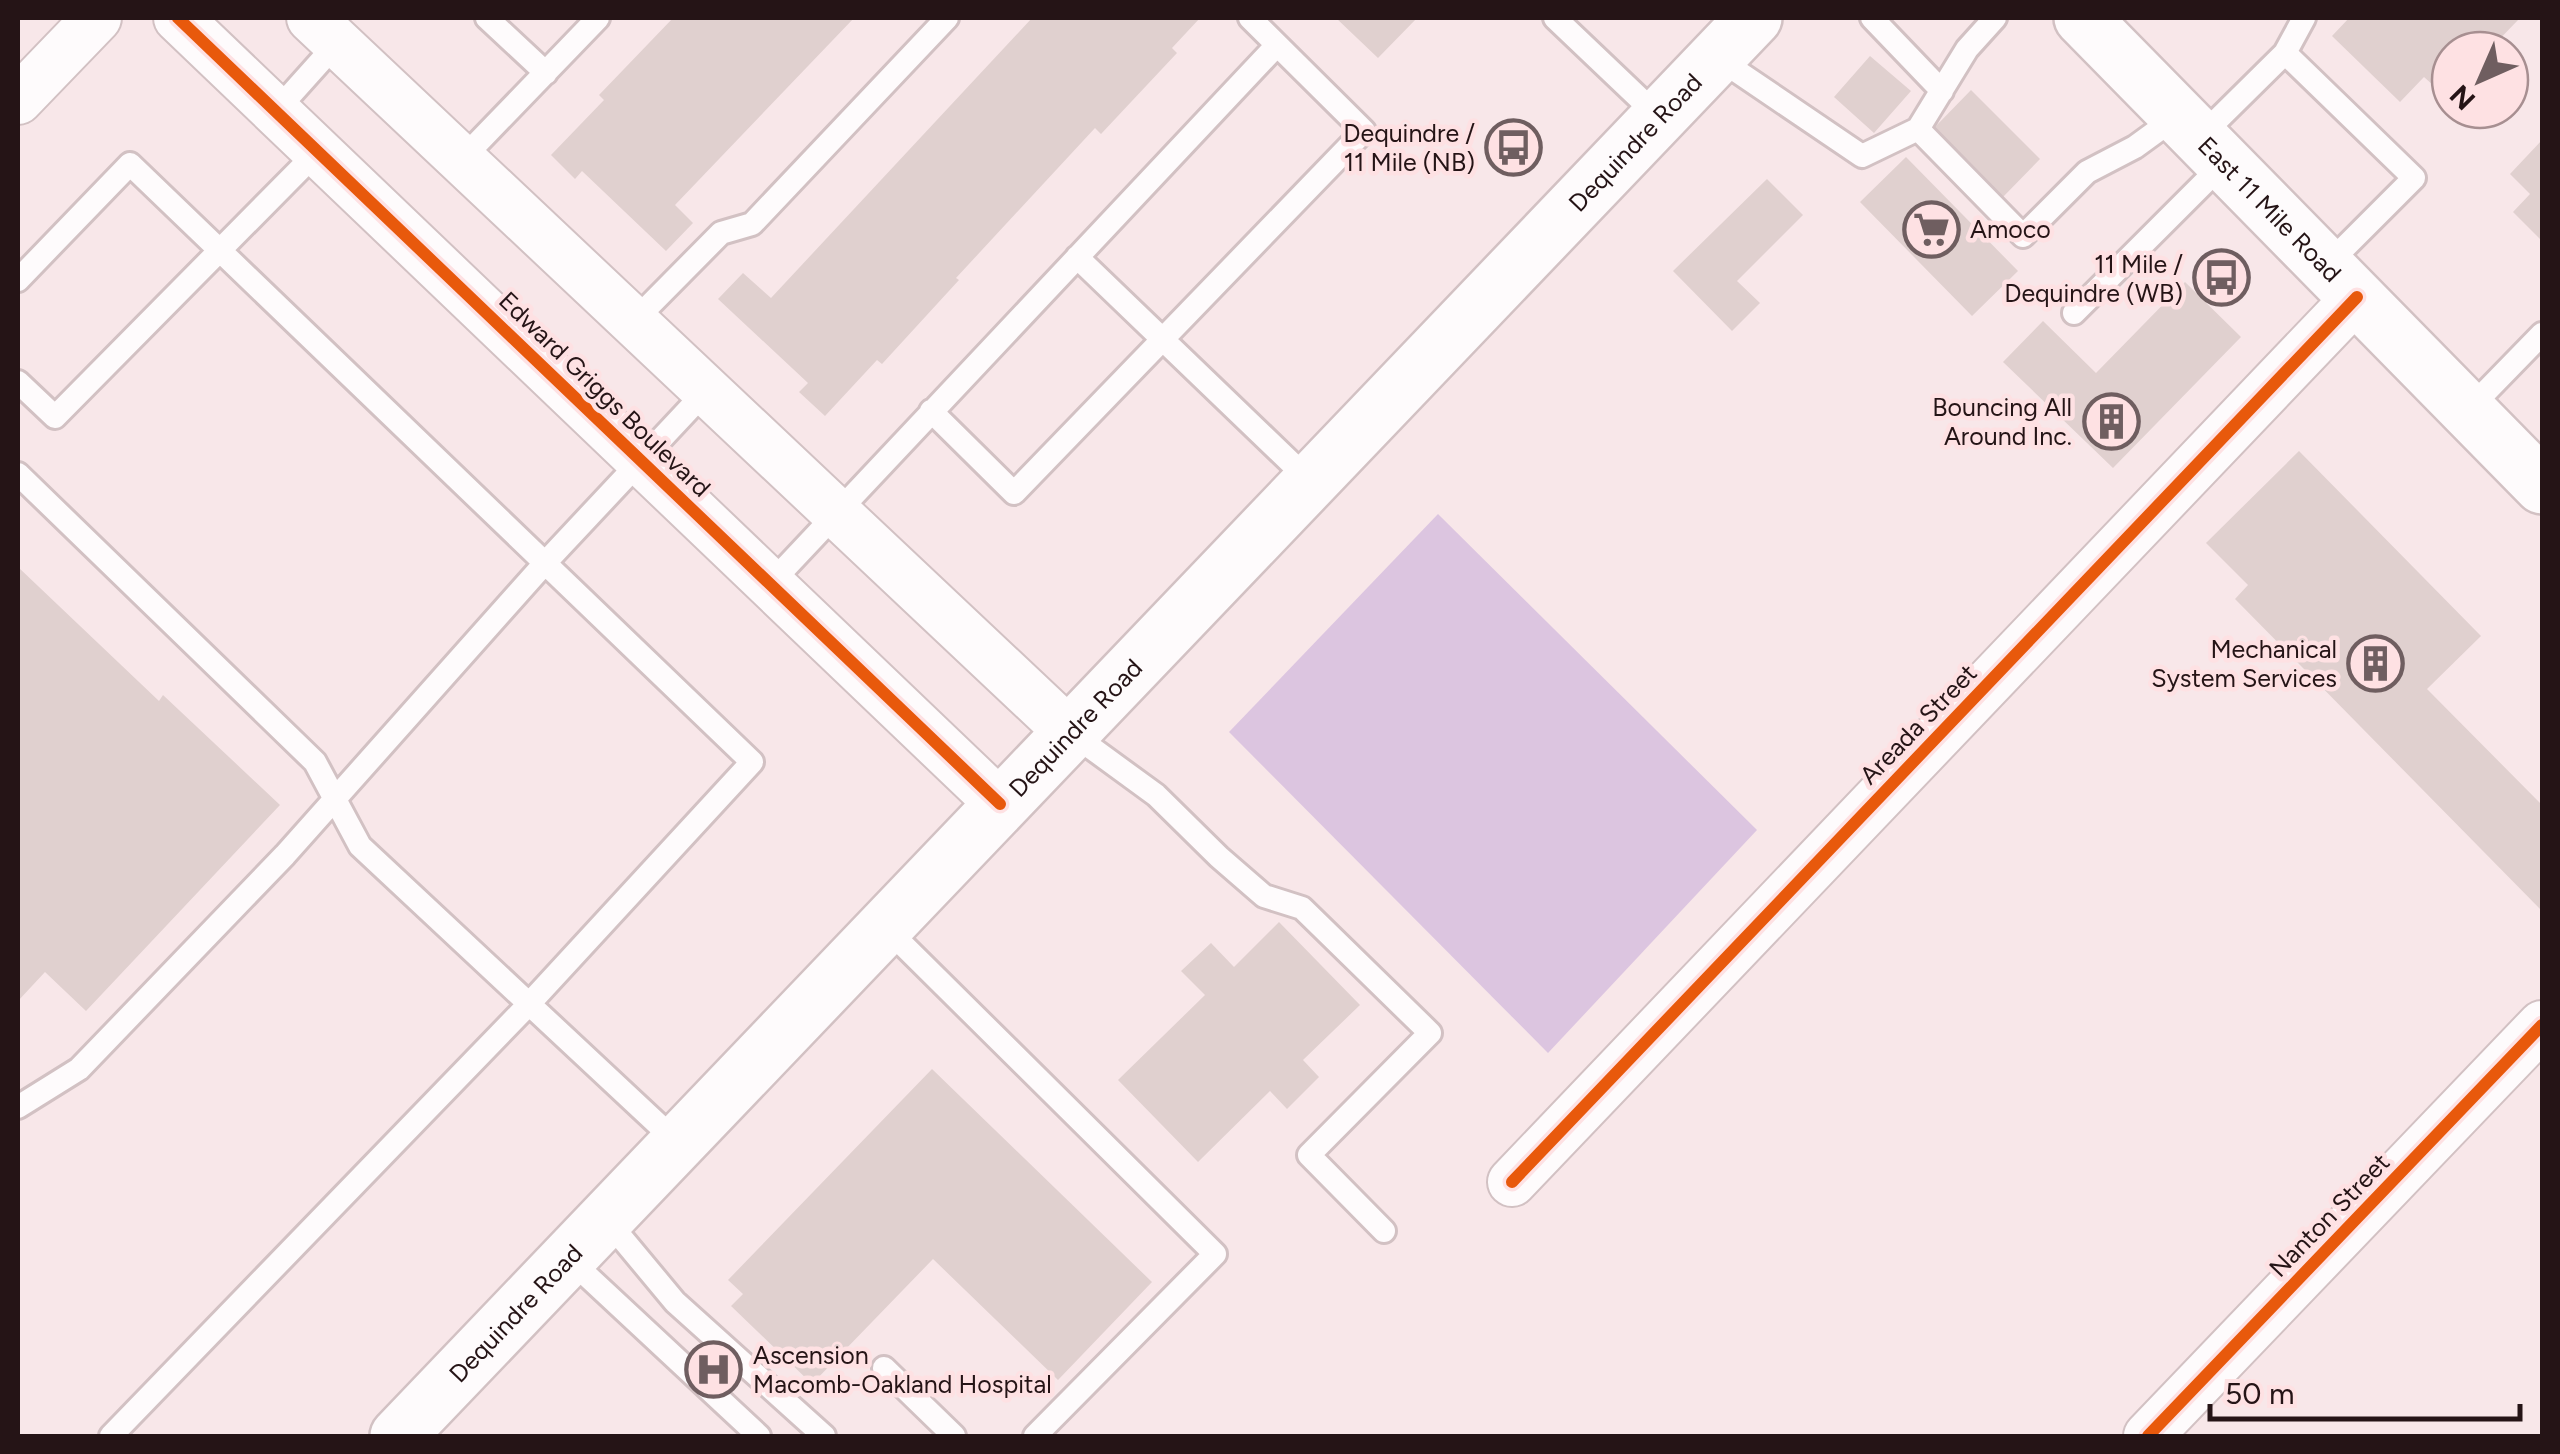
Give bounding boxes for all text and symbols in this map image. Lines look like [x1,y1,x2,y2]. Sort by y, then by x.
north arrow [2430,30,2530,130]
street label: Dequindre Road [1562,67,1708,218]
text: N [2443,78,2482,117]
bus stop icon: Dequindre / 11 Mile (NB) [1484,117,1544,177]
place label: Dequindre / 11 Mile (NB) [1343,118,1475,177]
street label: East 11 Mile Road [2192,130,2348,288]
supermarket icon: Amoco [1901,199,1961,259]
place label: Amoco [1970,214,2051,244]
bus stop icon: 11 Mile / Dequindre (WB) [2192,248,2252,308]
place label: 11 Mile / Dequindre (WB) [2004,249,2183,308]
street label: Edward Griggs Boulevard [493,285,717,503]
building icon: Bouncing All Around Inc. [2081,391,2141,451]
place label: Bouncing All Around Inc. [1932,392,2072,451]
building icon: Mechanical System Services [2346,633,2406,693]
place label: Mechanical System Services [2151,634,2337,693]
street label: Dequindre Road [1002,652,1148,803]
street label: Areada Street [1853,658,1983,790]
street label: Nanton Street [2263,1147,2395,1283]
street label: Dequindre Road [443,1238,588,1388]
hospital icon: Ascension Macomb-Oakland Hospital [684,1339,744,1399]
place label: Ascension Macomb-Oakland Hospital [753,1340,1052,1399]
scale bar [2210,1359,2520,1421]
text: 50 m [2225,1375,2294,1412]

